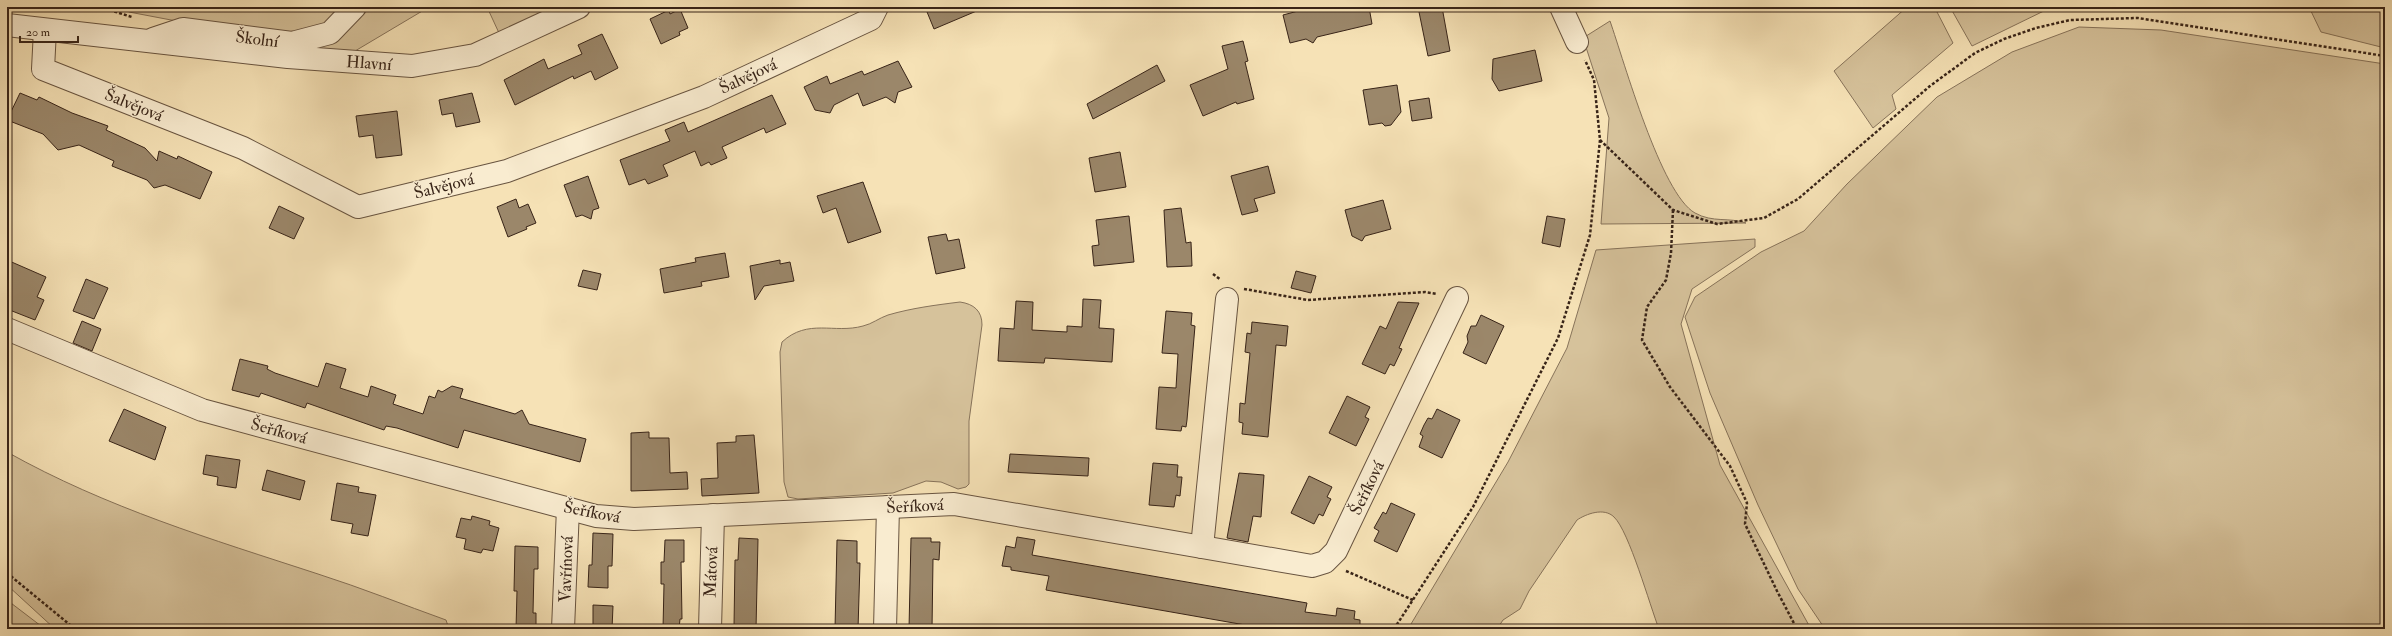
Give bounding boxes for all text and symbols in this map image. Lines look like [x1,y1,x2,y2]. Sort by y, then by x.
scale bar [20,18,78,44]
street label: Školní [234,24,281,52]
text: 20 m [26,25,51,40]
street label: Hlavní [346,51,394,75]
street label: Šalvějová [715,51,781,98]
street label: Šalvějová [102,82,168,127]
street label: Šalvějová [411,166,477,204]
street label: Šeříková [248,411,311,449]
street label: Šeříková [1343,456,1389,518]
street label: Šeříková [886,492,945,518]
street label: Šeříková [562,494,624,528]
street label: Vavřínová [554,534,578,603]
street label: Mátová [700,545,722,598]

